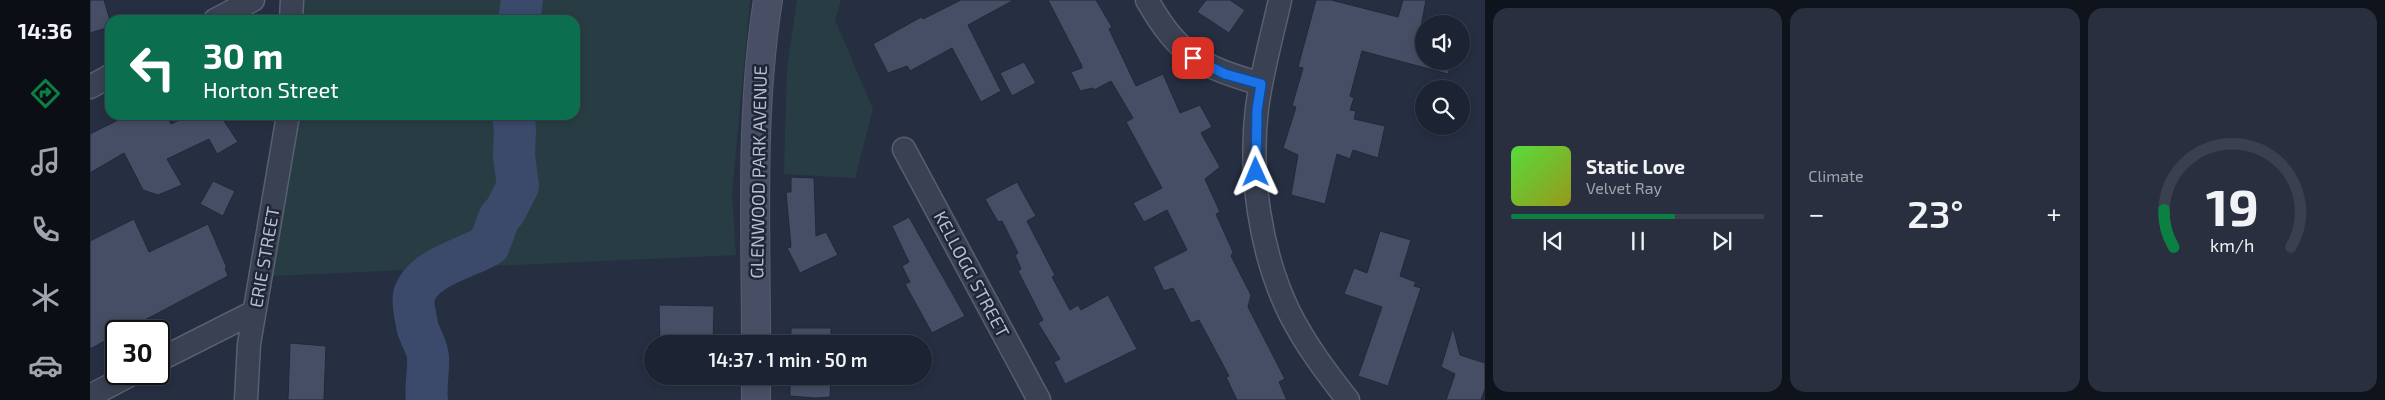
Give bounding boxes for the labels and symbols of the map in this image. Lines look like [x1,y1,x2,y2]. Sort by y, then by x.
pin [1172,37,1214,79]
street label: GLENWOOD PARK AVENUE [745,65,771,279]
position arrow [1229,145,1281,197]
street label: ERIE STREET [244,204,284,309]
street label: KELLOGG STREET [929,207,1015,341]
speed limit sign: 30 [105,320,170,385]

